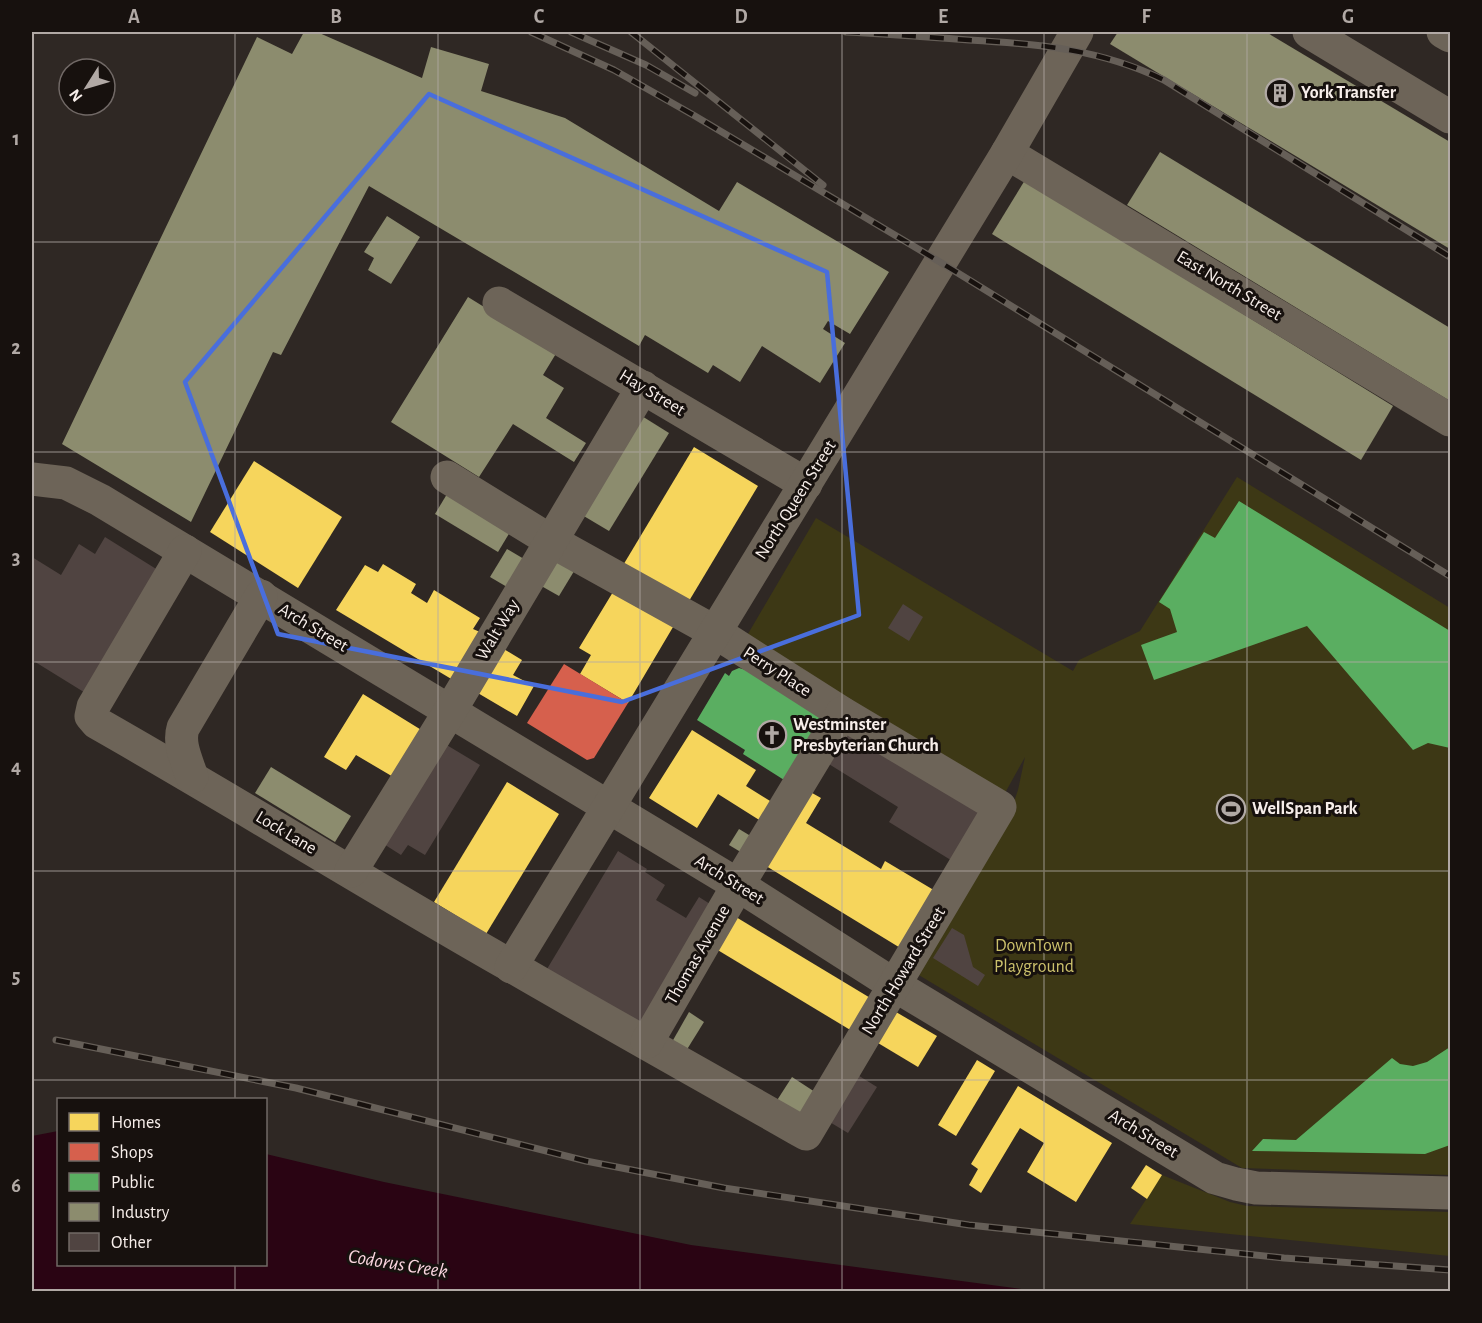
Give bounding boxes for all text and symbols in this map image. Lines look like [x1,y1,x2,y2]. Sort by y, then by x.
text: A [128,7,140,27]
text: B [330,7,342,27]
text: C [534,7,545,27]
text: D [734,7,748,27]
text: E [938,7,948,27]
text: F [1141,7,1151,27]
text: G [1342,7,1354,27]
north arrow [57,57,117,117]
building icon: York Transfer [1264,77,1296,109]
place label: York Transfer [1301,84,1397,102]
text: N [66,86,86,105]
text: 1 [12,129,20,149]
street label: East North Street [1173,248,1285,324]
text: 2 [11,338,21,358]
street label: Hay Street [616,366,688,420]
street label: North Queen Street [752,437,840,563]
text: 3 [12,548,20,568]
street label: Walt Way [473,596,523,664]
street label: Arch Street [275,600,351,656]
street label: Perry Place [740,644,814,700]
place label: Westminster Presbyterian Church [793,716,939,755]
church icon: Westminster Presbyterian Church [756,719,788,751]
text: 4 [11,757,21,777]
sports icon: WellSpan Park [1215,793,1247,825]
place label: WellSpan Park [1252,800,1358,818]
street label: Lock Lane [252,808,320,858]
street label: Arch Street [691,852,767,908]
street label: Thomas Avenue [662,902,734,1008]
street label: North Howard Street [859,904,949,1038]
park label: DownTown Playground [994,937,1074,976]
text: 5 [12,967,20,987]
legend [57,1098,267,1266]
street label: Arch Street [1105,1106,1181,1162]
text: Homes [111,1114,161,1132]
text: Shops [111,1144,153,1162]
text: Public [111,1174,154,1192]
text: 6 [11,1176,21,1196]
text: Industry [111,1204,170,1222]
text: Other [111,1234,152,1252]
water label: Codorus Creek [347,1246,449,1282]

